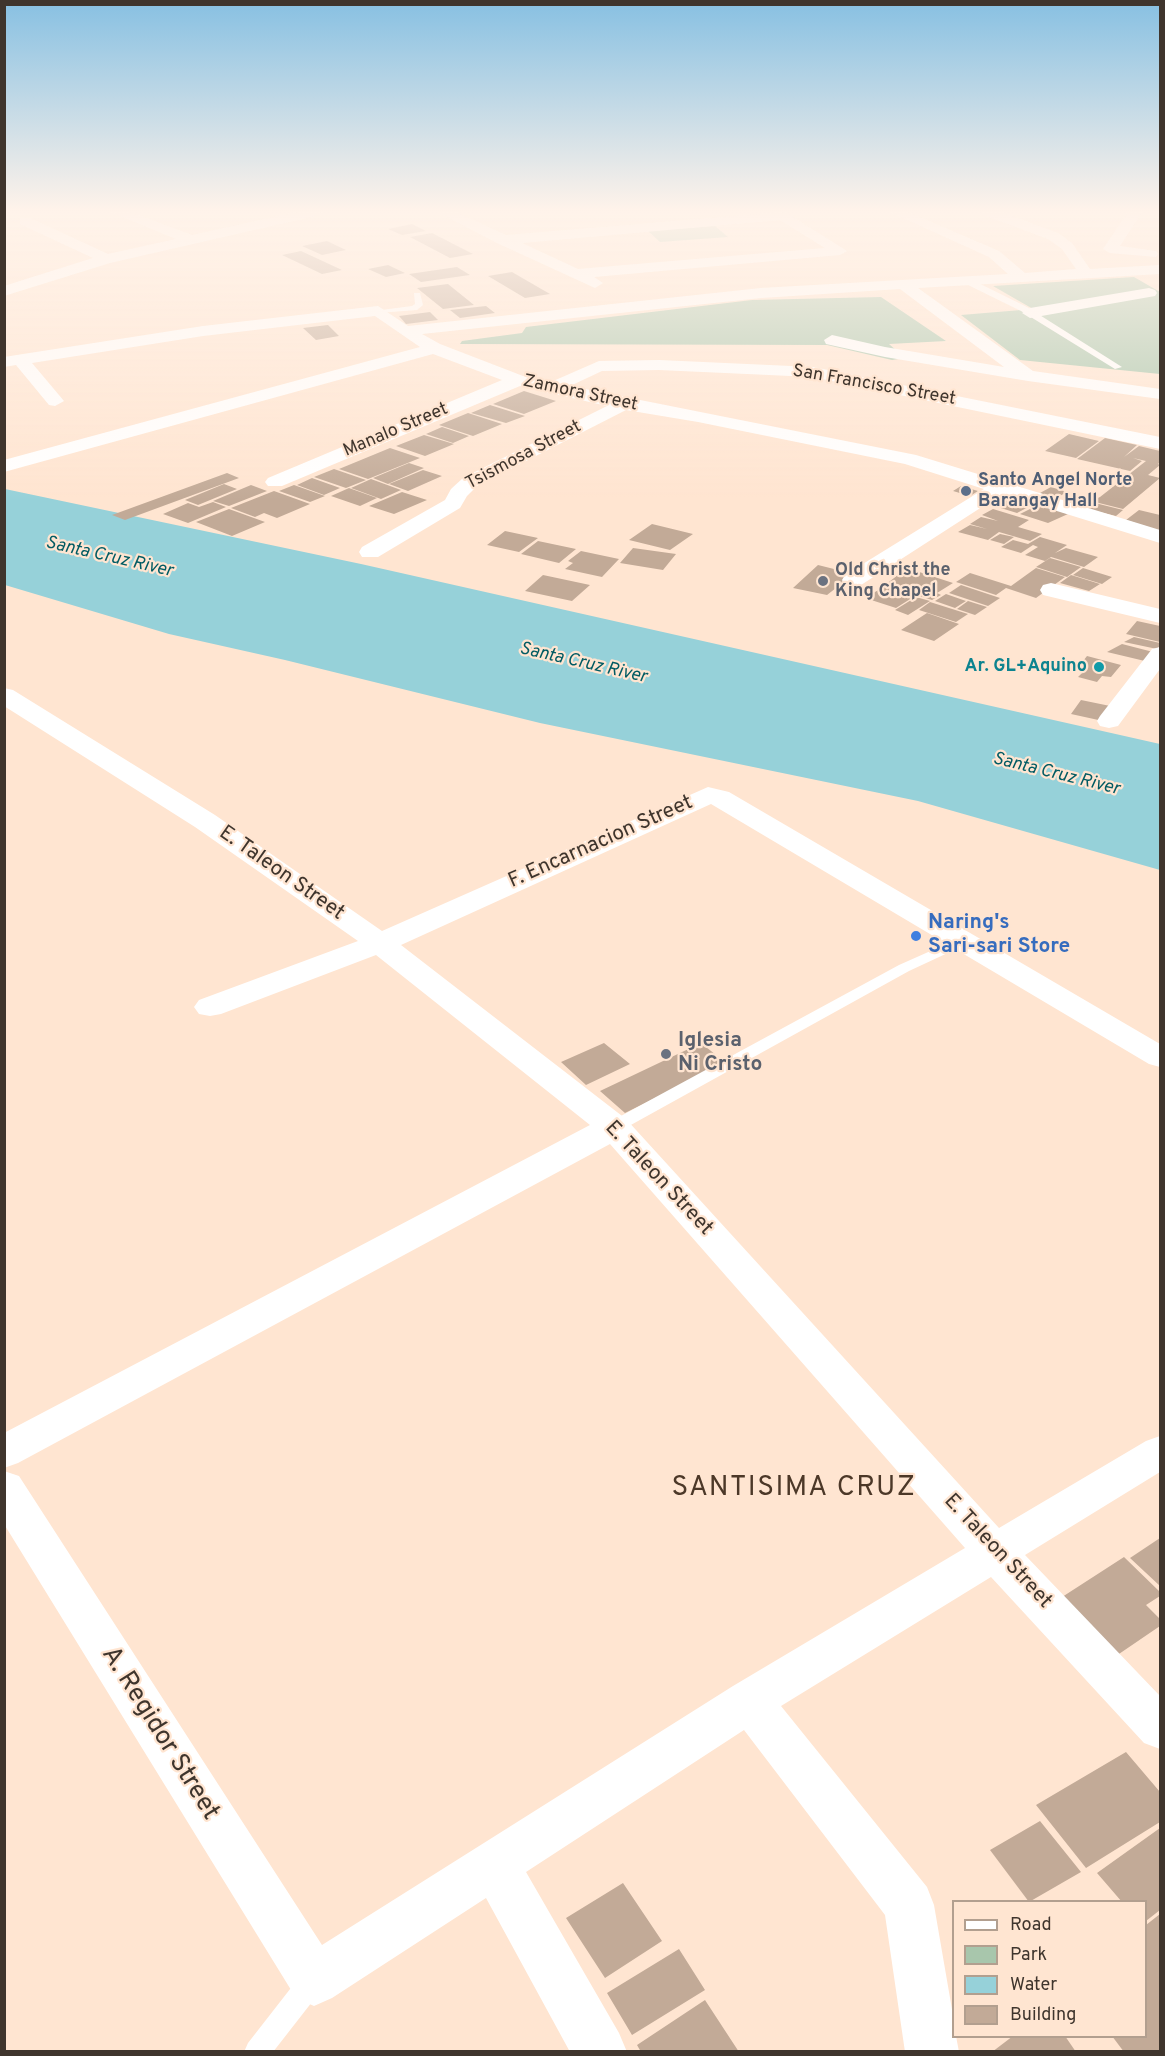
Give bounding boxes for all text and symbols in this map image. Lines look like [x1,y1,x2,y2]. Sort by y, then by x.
street label: San Francisco Street [791,361,957,411]
street label: Zamora Street [521,371,639,417]
street label: Manalo Street [340,399,452,463]
street label: Tsismosa Street [463,417,585,495]
place label: Santo Angel Norte Barangay Hall [978,470,1132,512]
marker: Santo Angel Norte Barangay Hall [959,484,973,498]
water label: Santa Cruz River [43,533,175,583]
place label: Old Christ the King Chapel [835,560,951,602]
marker: Old Christ the King Chapel [816,574,830,588]
water label: Santa Cruz River [517,639,649,689]
place label: Ar. GL+Aquino [965,656,1087,678]
marker: Ar. GL+Aquino [1092,660,1106,674]
water label: Santa Cruz River [990,749,1122,801]
street label: F. Encarnacion Street [505,791,697,895]
street label: E. Taleon Street [213,821,349,927]
place label: Naring's Sari-sari Store [928,911,1070,961]
marker: Naring's Sari-sari Store [909,929,923,943]
place label: Iglesia Ni Cristo [678,1029,762,1079]
marker: Iglesia Ni Cristo [659,1047,673,1061]
street label: E. Taleon Street [598,1116,718,1242]
district label: SANTISIMA CRUZ [671,1472,917,1506]
street label: E. Taleon Street [937,1489,1057,1615]
street label: A. Regidor Street [93,1641,225,1827]
legend [952,1900,1147,2038]
text: Road [1010,1914,1052,1937]
text: Park [1010,1944,1047,1967]
text: Water [1010,1974,1057,1997]
text: Building [1010,2004,1076,2027]

